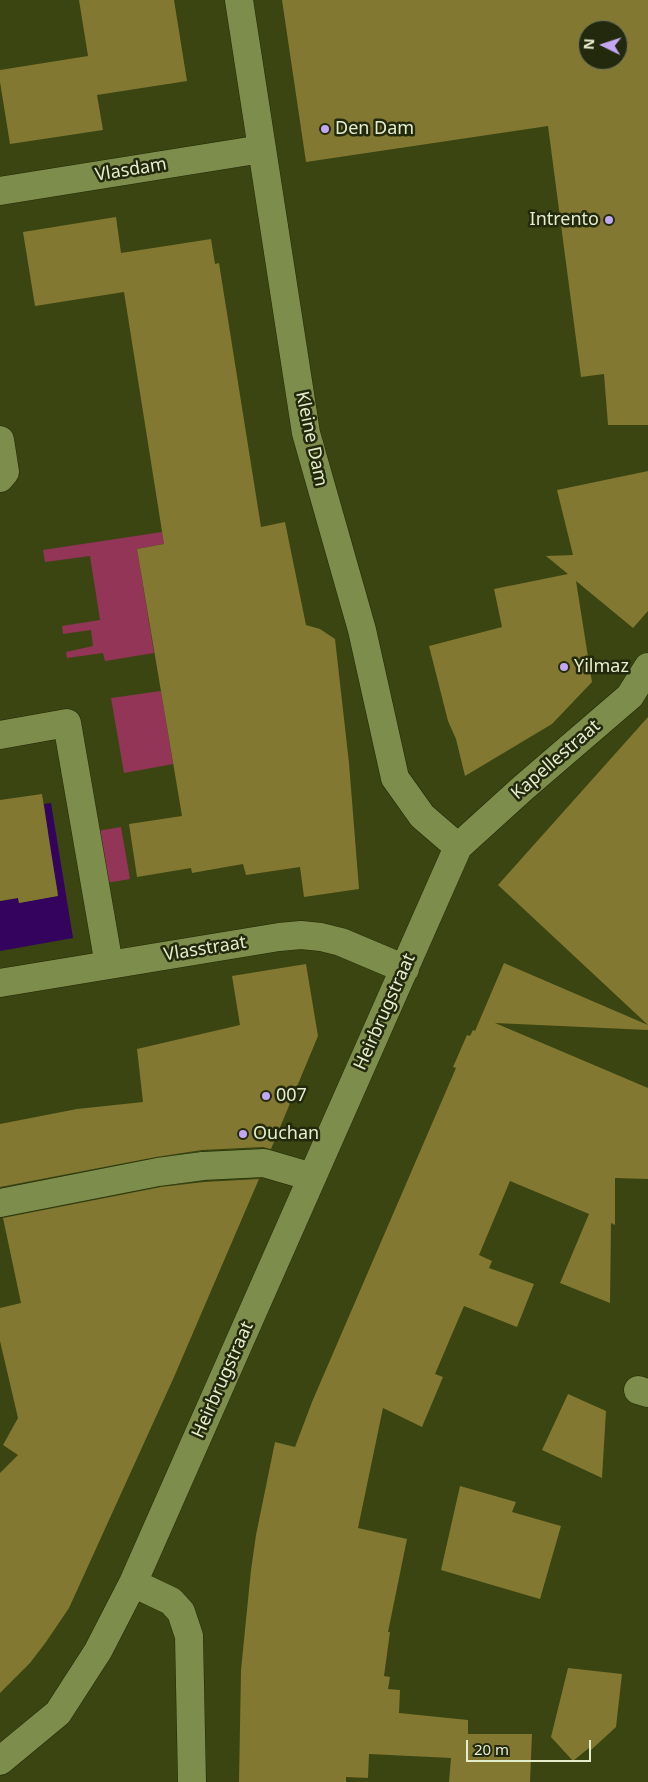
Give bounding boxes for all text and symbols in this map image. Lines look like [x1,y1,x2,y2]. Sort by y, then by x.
north arrow [578,20,628,70]
text: N [579,38,598,50]
place label: Den Dam [335,118,414,140]
marker: Den Dam [319,123,331,135]
street label: Vlasdam [94,154,168,186]
place label: Intrento [530,209,599,231]
marker: Intrento [603,214,615,226]
street label: Kleine Dam [290,390,332,488]
place label: Yilmaz [574,656,629,678]
marker: Yilmaz [558,661,570,673]
street label: Kapellestraat [507,716,605,804]
street label: Vlasstraat [162,932,248,966]
street label: Heirbrugstraat [350,950,420,1074]
place label: 007 [276,1085,307,1107]
marker: 007 [260,1090,272,1102]
place label: Ouchan [253,1123,319,1145]
marker: Ouchan [237,1128,249,1140]
street label: Heirbrugstraat [188,1318,258,1442]
scale bar [468,1730,593,1762]
text: 20 m [474,1739,509,1759]

